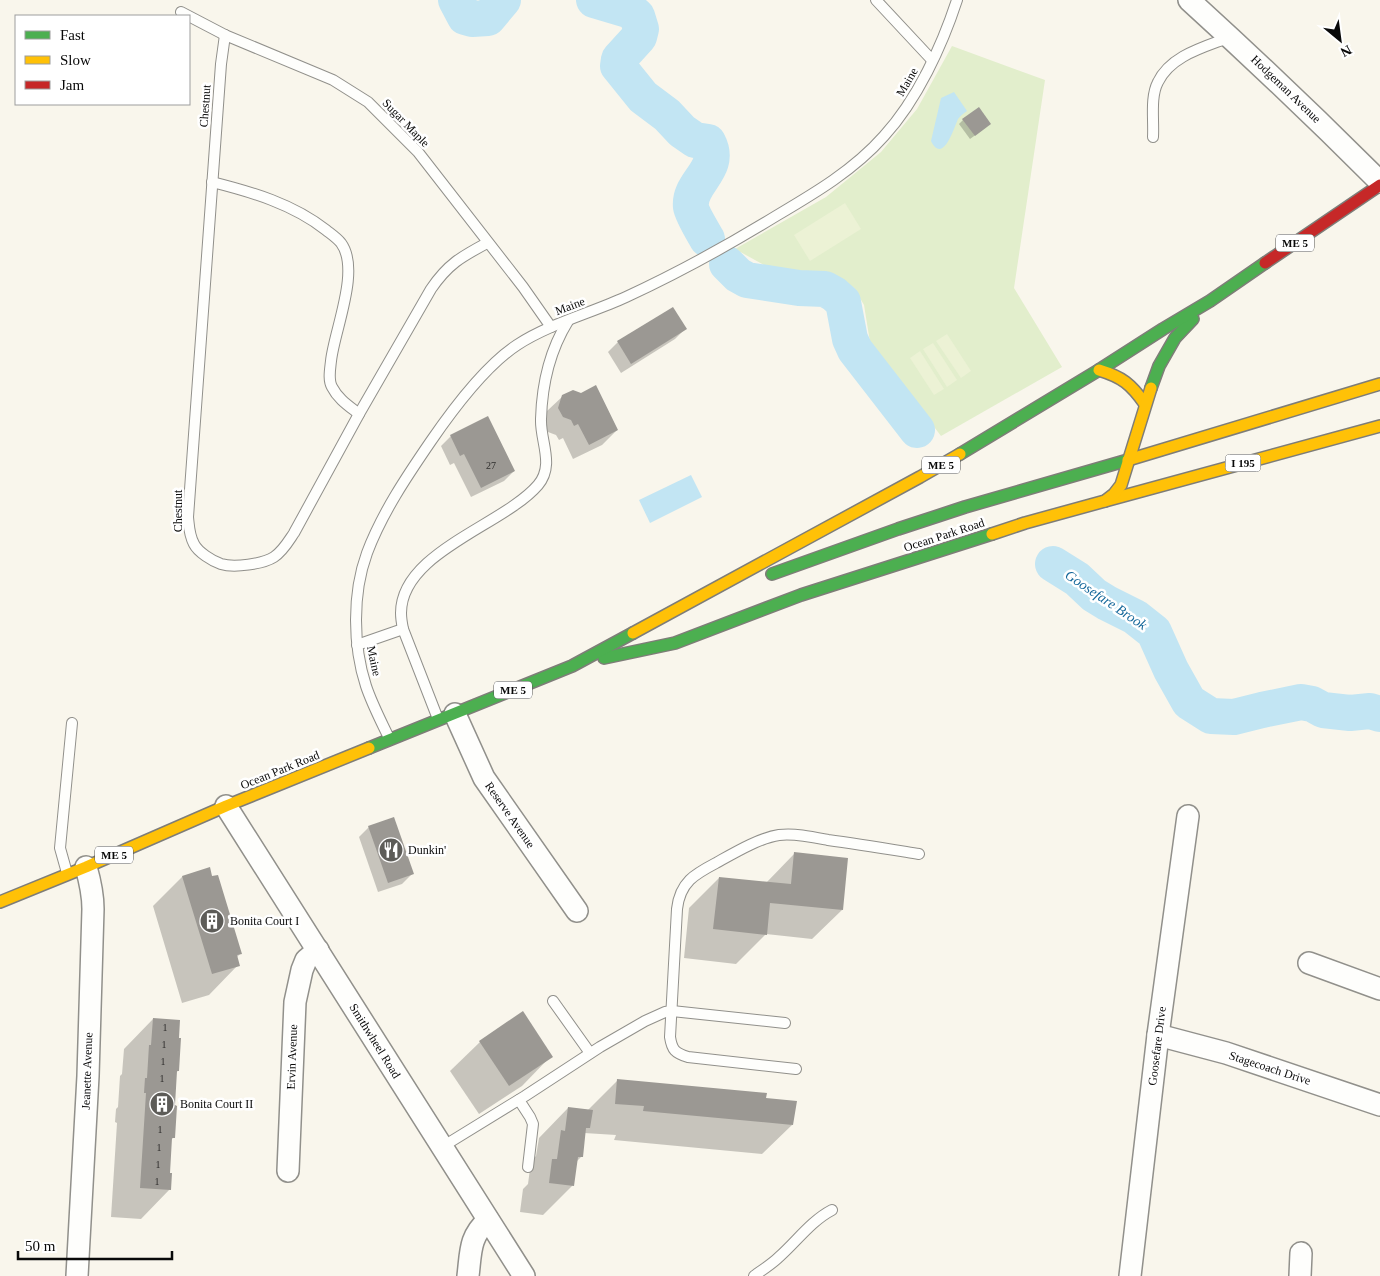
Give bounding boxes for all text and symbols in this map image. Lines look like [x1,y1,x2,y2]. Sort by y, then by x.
legend [15,15,190,105]
north arrow [1315,15,1365,65]
text: Fast [60,27,86,43]
text: N [1338,42,1354,60]
text: Slow [60,52,91,68]
street label: Hodgeman Avenue [1248,52,1324,126]
street label: Maine [893,65,921,99]
text: Jam [60,77,84,93]
street label: Chestnut [197,84,214,128]
street label: Sugar Maple [380,96,432,150]
road number: ME 5 [1276,234,1314,252]
street label: Maine [553,294,587,318]
road number: I 195 [1226,454,1260,472]
road number: ME 5 [922,456,960,474]
house number: 27 [486,460,496,471]
street label: Chestnut [171,489,185,532]
street label: Ocean Park Road [902,515,986,555]
water label: Goosefare Brook [1062,567,1150,633]
street label: Maine [364,645,384,677]
road number: ME 5 [494,682,532,698]
street label: Ocean Park Road [238,748,322,792]
street label: Reserve Avenue [482,779,538,851]
restaurant icon: Dunkin' [378,837,404,863]
place label: Dunkin' [408,843,446,857]
road number: ME 5 [95,846,133,864]
building icon: Bonita Court I [199,908,225,934]
place label: Bonita Court I [230,914,299,928]
street label: Smithwheel Road [346,1001,404,1081]
street label: Goosefare Drive [1145,1006,1169,1086]
house number: 1 [163,1022,168,1033]
street label: Ervin Avenue [284,1024,300,1090]
street label: Jeanette Avenue [79,1032,95,1110]
house number: 1 [162,1039,167,1050]
street label: Stagecoach Drive [1227,1048,1313,1088]
house number: 1 [161,1056,166,1067]
house number: 1 [160,1073,165,1084]
building icon: Bonita Court II [149,1091,175,1117]
place label: Bonita Court II [180,1097,253,1111]
house number: 1 [158,1124,163,1135]
house number: 1 [157,1142,162,1153]
house number: 1 [156,1159,161,1170]
house number: 1 [155,1176,160,1187]
scale bar [18,1228,171,1260]
text: 50 m [25,1238,56,1254]

